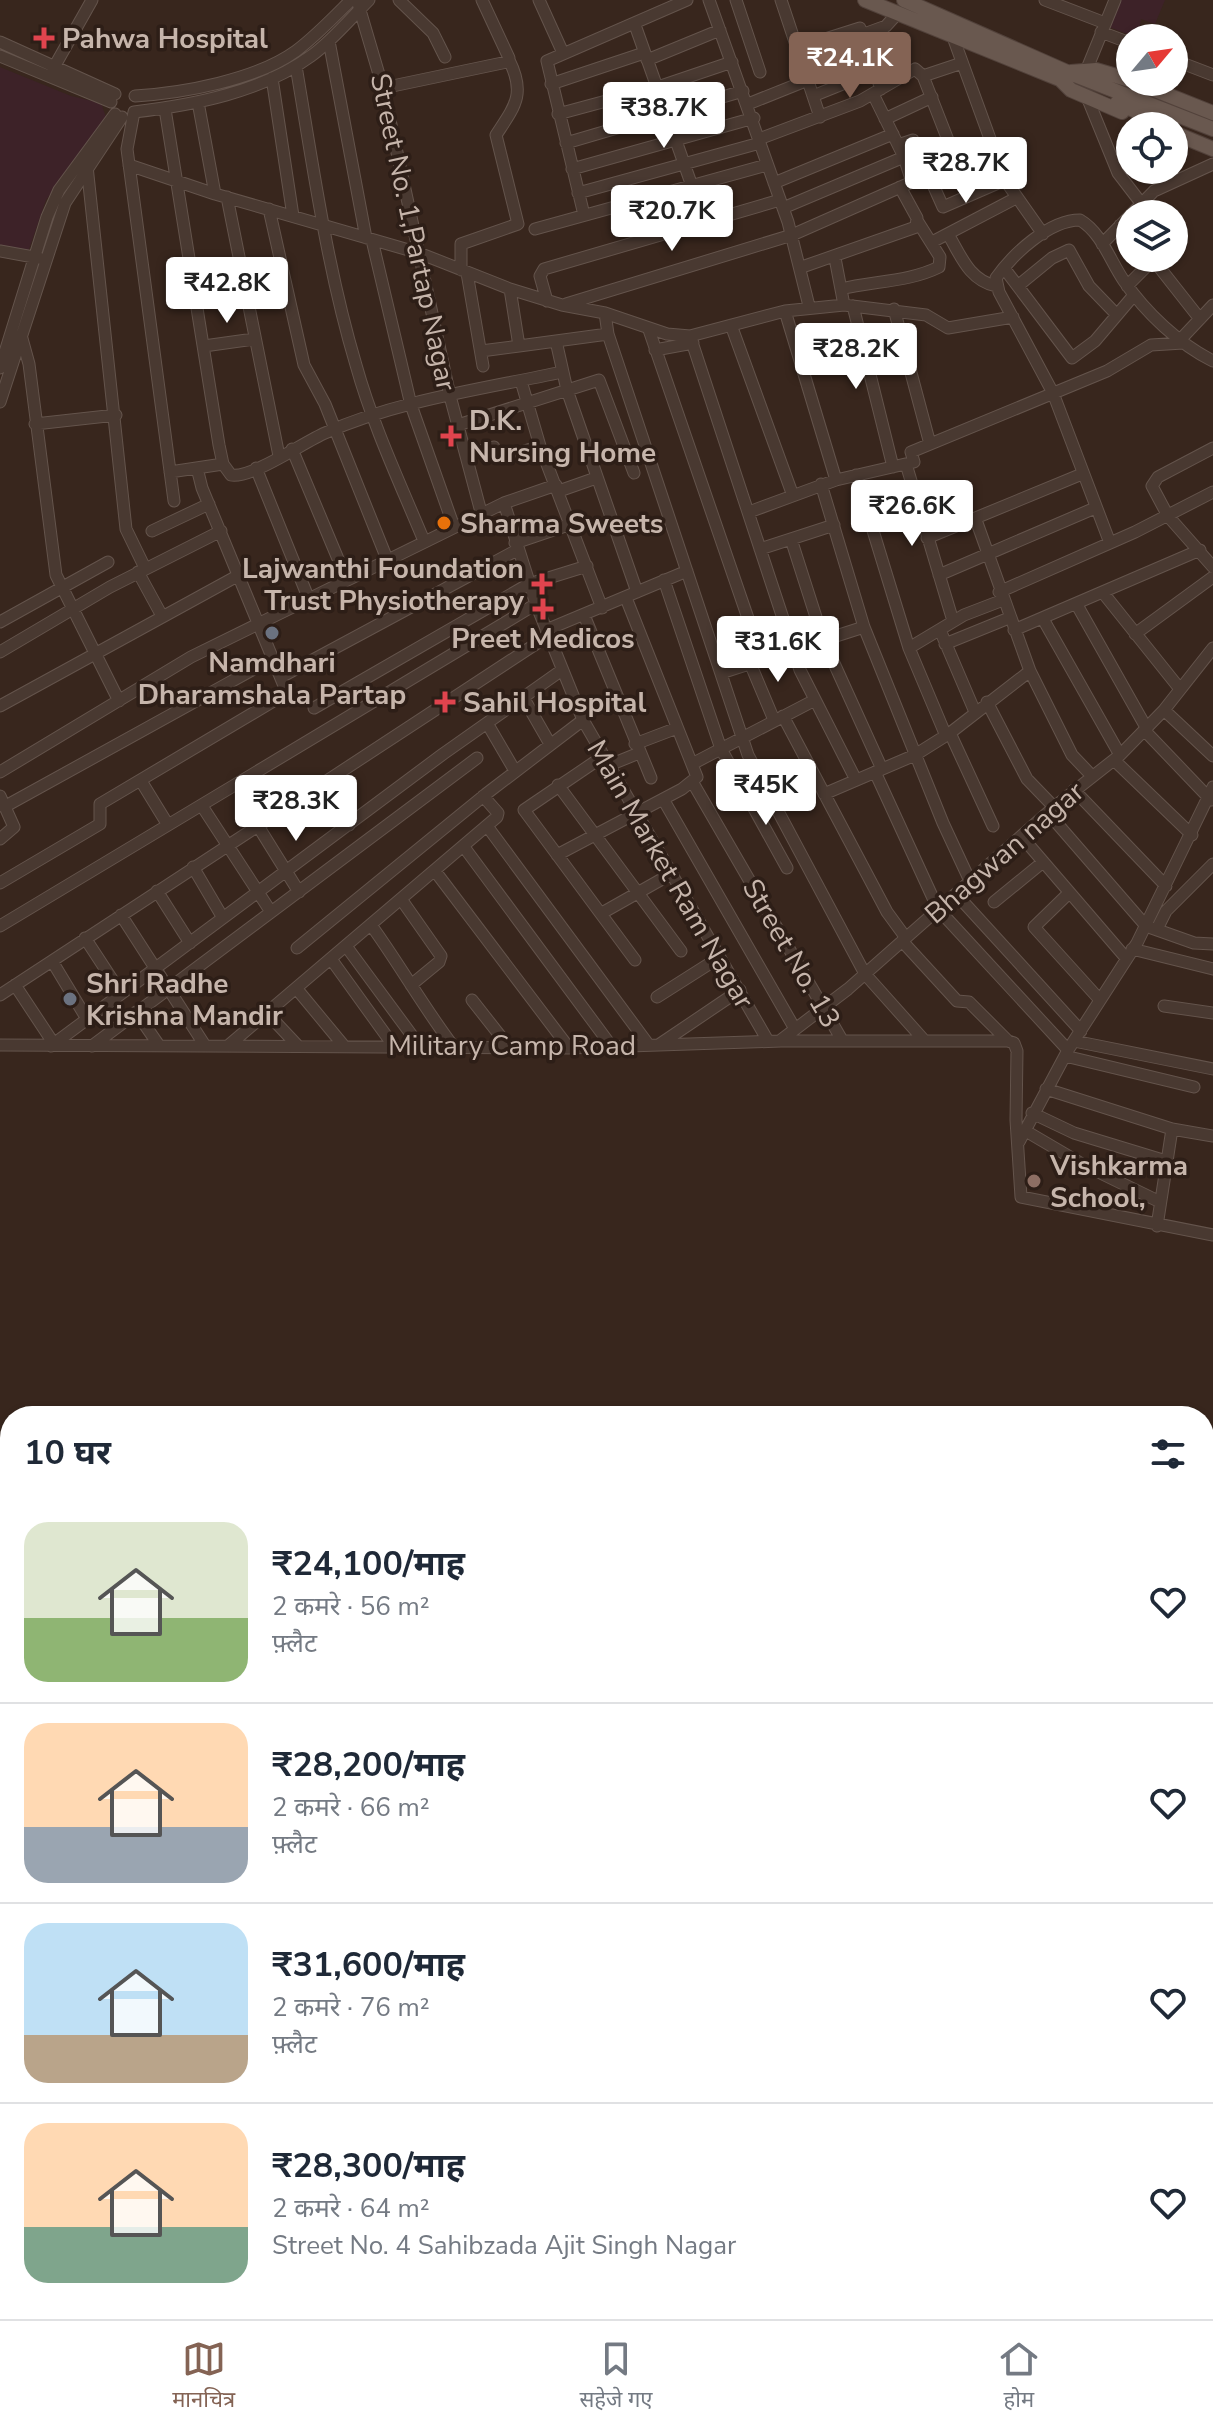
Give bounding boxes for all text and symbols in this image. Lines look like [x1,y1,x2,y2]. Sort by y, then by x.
place label: Pahwa Hospital [62,20,268,58]
north arrow [1116,24,1188,96]
map controls [1116,24,1188,272]
marker: Pahwa Hospital [33,27,55,49]
pin: ₹24.1K [785,32,915,100]
text: ₹24.1K [807,40,893,75]
street label: Street No. 1,Partap Nagar [361,70,465,394]
pin: ₹38.7K [599,82,729,150]
text: ₹38.7K [621,90,707,125]
button: locate [1116,112,1188,184]
pin: ₹28.7K [901,137,1031,205]
text: ₹28.7K [923,145,1009,180]
pin: ₹20.7K [607,185,737,253]
text: ₹20.7K [629,193,715,228]
button: layers [1116,200,1188,272]
pin: ₹42.8K [162,257,292,325]
text: ₹42.8K [184,265,270,300]
pin: ₹28.2K [791,323,921,391]
text: ₹28.2K [813,331,899,366]
place label: D.K. Nursing Home [469,402,656,472]
marker: D.K. Nursing Home [440,425,462,447]
pin: ₹26.6K [847,480,977,548]
text: ₹26.6K [869,488,955,523]
place label: Sharma Sweets [460,505,664,543]
marker: Sharma Sweets [435,514,453,532]
place label: Lajwanthi Foundation Trust Physiotherapy [242,550,524,620]
marker: Lajwanthi Foundation Trust Physiotherapy [531,573,553,595]
marker: Preet Medicos [534,600,552,618]
pin: ₹31.6K [713,616,843,684]
place label: Preet Medicos [451,620,635,658]
marker: Namdhari Dharamshala Partap [263,624,281,642]
text: ₹31.6K [735,624,821,659]
place label: Namdhari Dharamshala Partap [138,644,406,714]
place label: Sahil Hospital [463,684,646,722]
marker: Sahil Hospital [434,691,456,713]
street label: Main Market Ram Nagar [578,733,763,1016]
pin: ₹45K [719,759,813,827]
text: ₹45K [734,767,798,802]
street label: Bhagwan nagar [917,773,1092,932]
pin: ₹28.3K [231,775,361,843]
text: ₹28.3K [253,783,339,818]
street label: Street No. 13 [733,872,849,1035]
place label: Shri Radhe Krishna Mandir [86,965,283,1035]
marker: Shri Radhe Krishna Mandir [61,990,79,1008]
street label: Military Camp Road [388,1027,636,1065]
place label: Vishkarma School, [1049,1147,1188,1217]
marker: Vishkarma School, [1025,1172,1043,1190]
text: 10 घर [24,1430,111,1476]
icon: filters [1146,1432,1190,1476]
text: ₹24,100/माह [272,1541,465,1587]
icon: home [88,1554,184,1650]
icon: heart [1146,1580,1190,1624]
text: 2 कमरे · 56 m² [272,1589,430,1624]
text: फ़्लैट [272,1626,317,1661]
text: ₹28,200/माह [272,1742,465,1788]
icon: home [88,1755,184,1851]
icon: heart [1146,1781,1190,1825]
text: 2 कमरे · 66 m² [272,1790,430,1825]
text: फ़्लैट [272,1827,317,1862]
text: ₹31,600/माह [272,1942,465,1988]
icon: home [88,1955,184,2051]
icon: heart [1146,1981,1190,2025]
text: 2 कमरे · 76 m² [272,1990,430,2025]
text: फ़्लैट [272,2027,317,2062]
text: ₹28,300/माह [272,2143,465,2189]
icon: home [88,2155,184,2251]
icon: heart [1146,2181,1190,2225]
text: 2 कमरे · 64 m² [272,2191,430,2226]
text: Street No. 4 Sahibzada Ajit Singh Nagar [272,2228,736,2263]
tab: मानचित्र [172,2337,235,2416]
tab: सहेजे गए [579,2337,652,2416]
tab: होम [997,2337,1041,2416]

